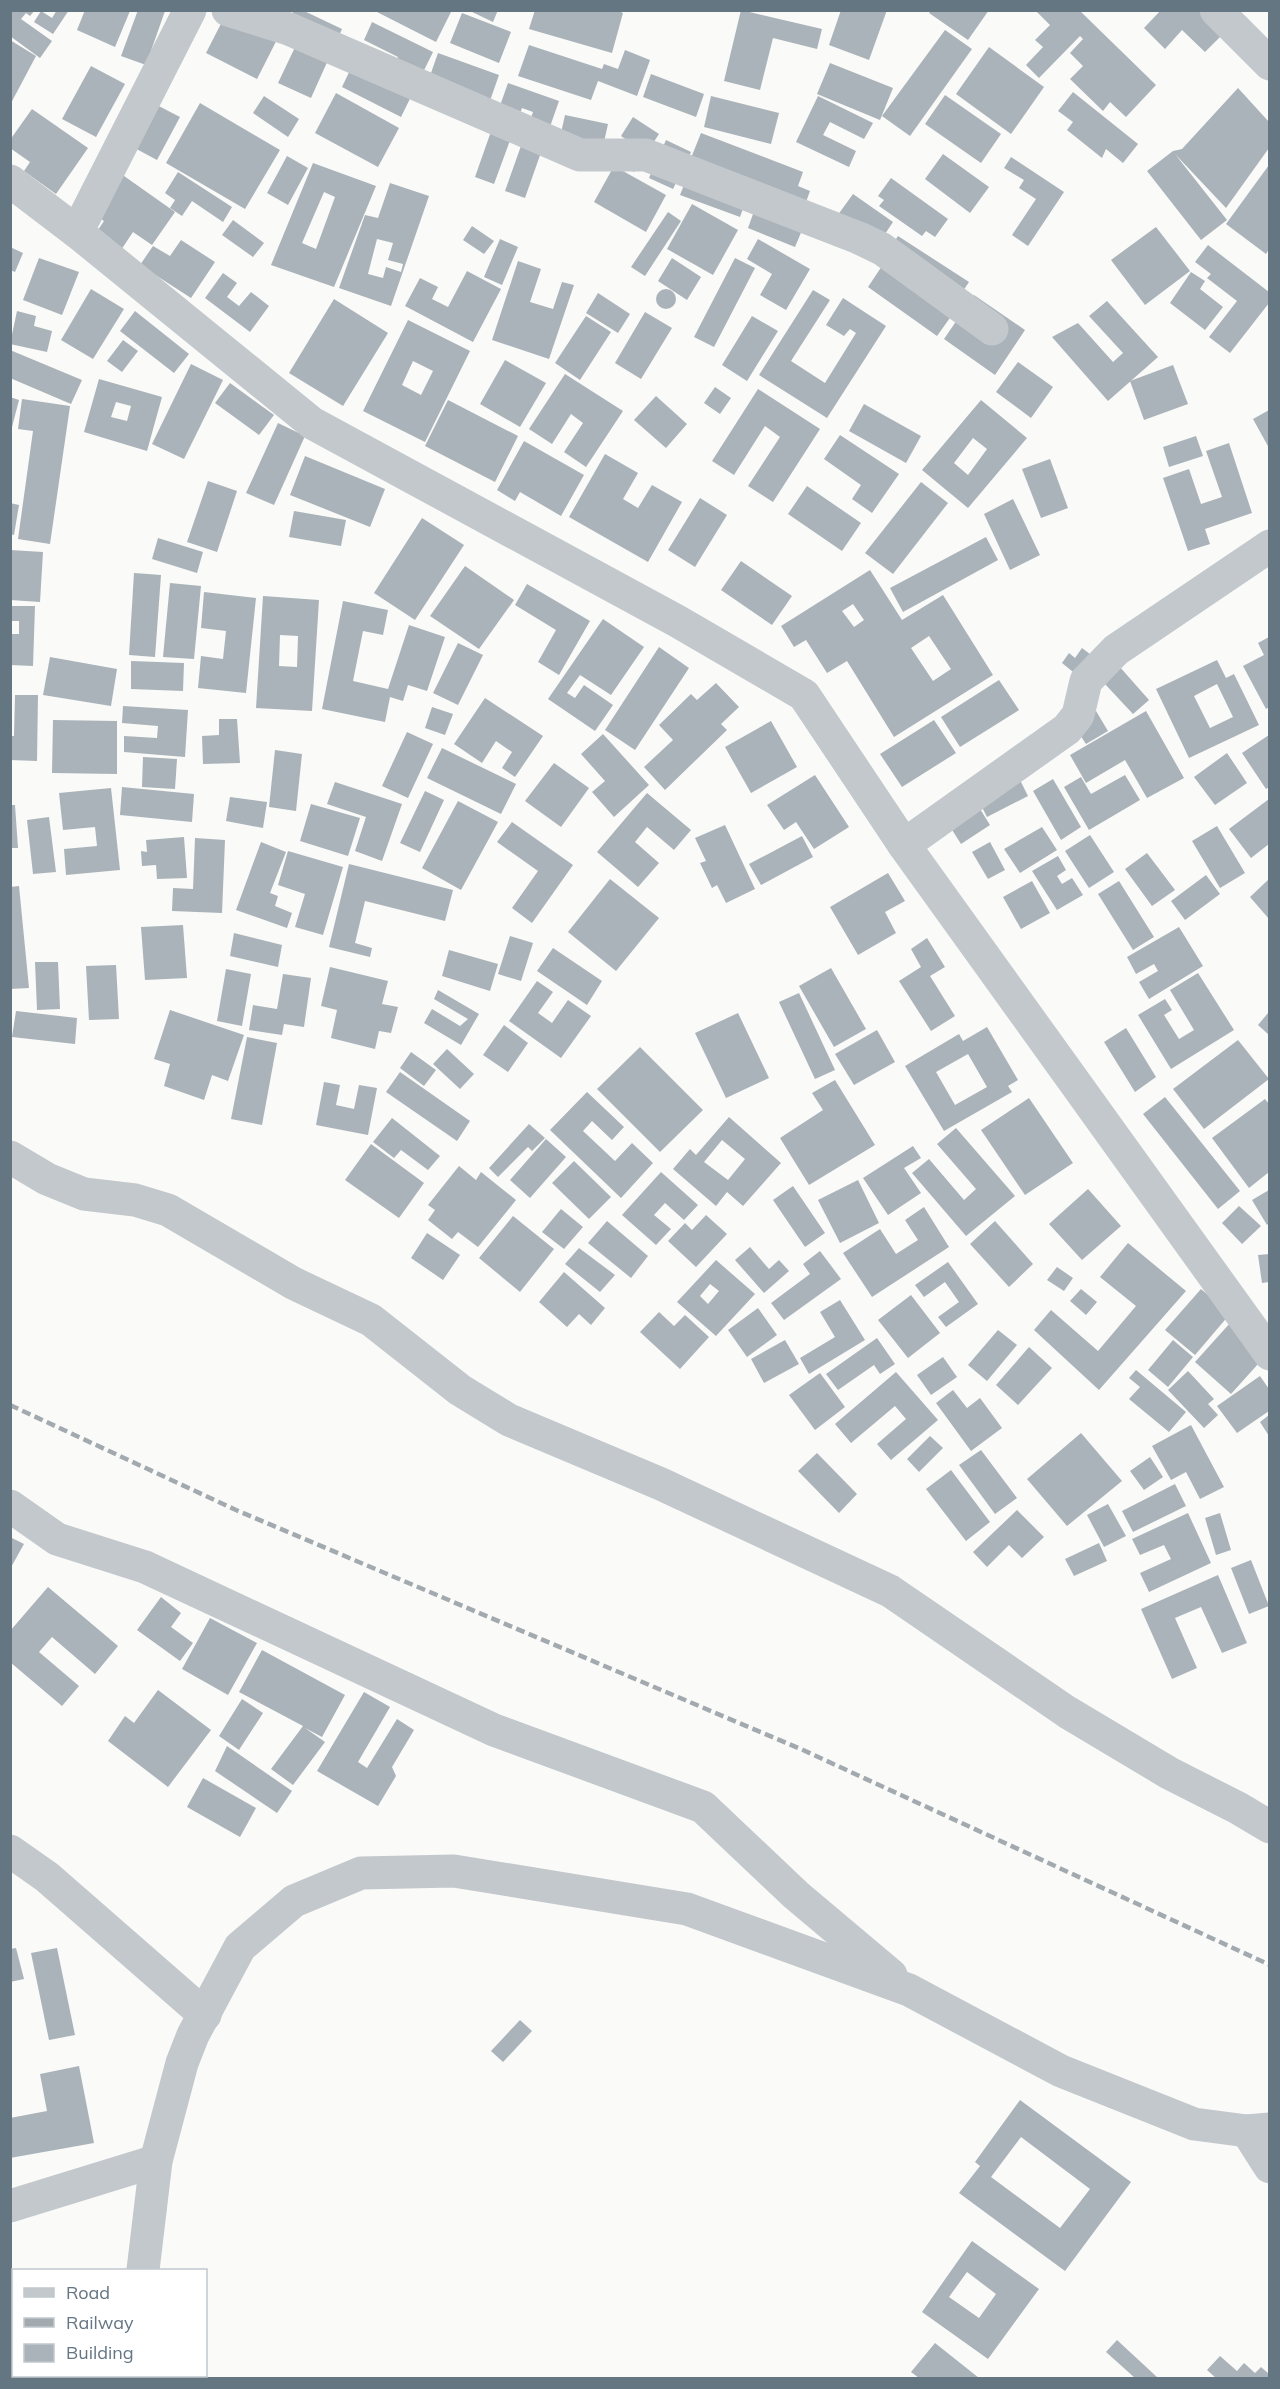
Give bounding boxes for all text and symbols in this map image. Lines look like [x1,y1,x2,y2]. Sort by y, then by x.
legend [12,2269,207,2377]
text: Road [66,2281,110,2304]
text: Railway [66,2311,134,2334]
text: Building [66,2341,134,2364]

